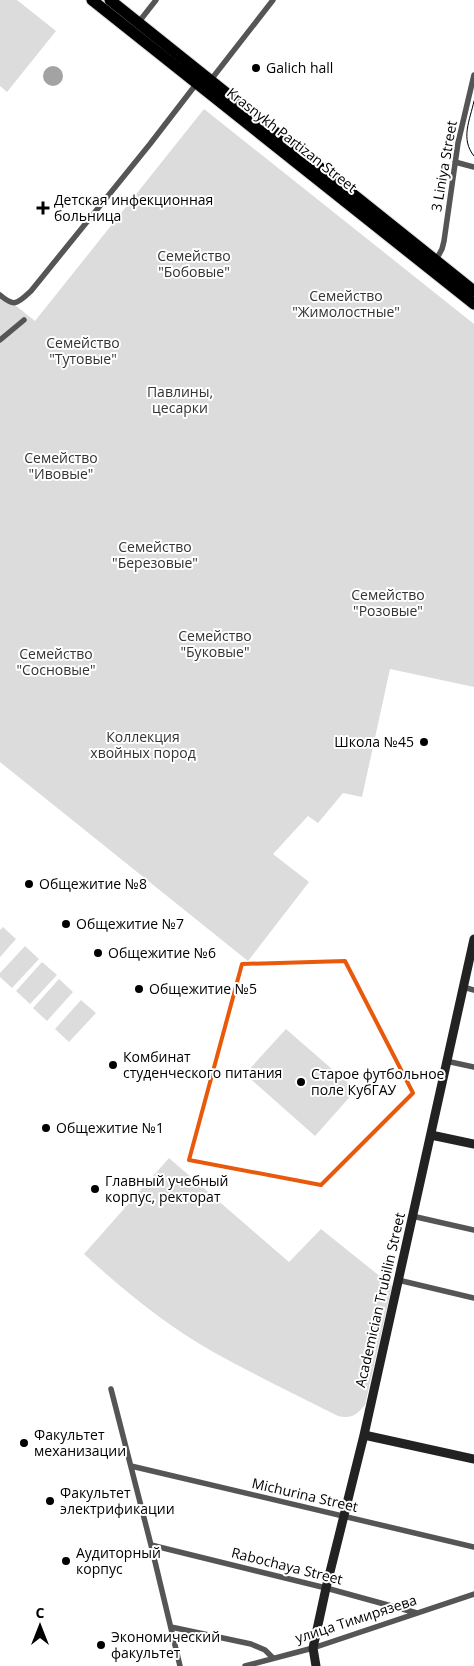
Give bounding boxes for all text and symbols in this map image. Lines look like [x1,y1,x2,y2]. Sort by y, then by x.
place label: Galich hall [266,58,333,77]
marker: Galich hall [250,62,262,74]
street label: Krasnykh Partizan Street [223,83,361,196]
street label: 3 Liniya Street [426,119,461,213]
place label: Детская инфекционная больница [54,190,213,225]
marker: Детская инфекционная больница [36,201,50,215]
park label: Семейство "Бобовые" [157,246,231,281]
park label: Семейство "Жимолостные" [292,286,400,321]
park label: Семейство "Тутовые" [46,333,120,368]
park label: Павлины, цесарки [147,382,213,417]
park label: Семейство "Ивовые" [24,448,98,483]
park label: Семейство "Березовые" [112,537,198,572]
park label: Семейство "Розовые" [351,585,425,620]
park label: Семейство "Буковые" [178,626,252,661]
park label: Семейство "Сосновые" [16,644,96,679]
park label: Коллекция хвойных пород [90,727,196,762]
place label: Школа №45 [334,732,414,751]
marker: Школа №45 [418,736,430,748]
place label: Общежитие №8 [39,874,147,893]
marker: Общежитие №8 [23,878,35,890]
place label: Общежитие №7 [76,914,184,933]
marker: Общежитие №7 [60,918,72,930]
place label: Общежитие №6 [108,943,216,962]
marker: Общежитие №6 [92,947,104,959]
place label: Общежитие №5 [149,979,257,998]
marker: Общежитие №5 [133,983,145,995]
place label: Комбинат студенческого питания [123,1047,282,1082]
marker: Комбинат студенческого питания [107,1059,119,1071]
place label: Старое футбольное поле КубГАУ [311,1064,445,1099]
marker: Старое футбольное поле КубГАУ [295,1076,307,1088]
place label: Общежитие №1 [56,1118,164,1137]
marker: Общежитие №1 [40,1122,52,1134]
place label: Главный учебный корпус, ректорат [105,1171,228,1206]
marker: Главный учебный корпус, ректорат [89,1183,101,1195]
street label: Academician Trubilin Street [350,1211,409,1389]
place label: Факультет механизации [34,1425,126,1460]
marker: Факультет механизации [18,1437,30,1449]
street label: Michurina Street [250,1473,360,1516]
place label: Факультет электрификации [60,1483,175,1518]
marker: Факультет электрификации [44,1495,56,1507]
place label: Аудиторный корпус [76,1543,161,1578]
street label: Rabochaya Street [230,1543,345,1589]
marker: Аудиторный корпус [60,1555,72,1567]
street label: улица Тимирязева [293,1590,419,1647]
north arrow [15,1601,65,1651]
text: С [36,1603,45,1622]
place label: Экономический факультет [111,1627,220,1662]
marker: Экономический факультет [95,1639,107,1651]

